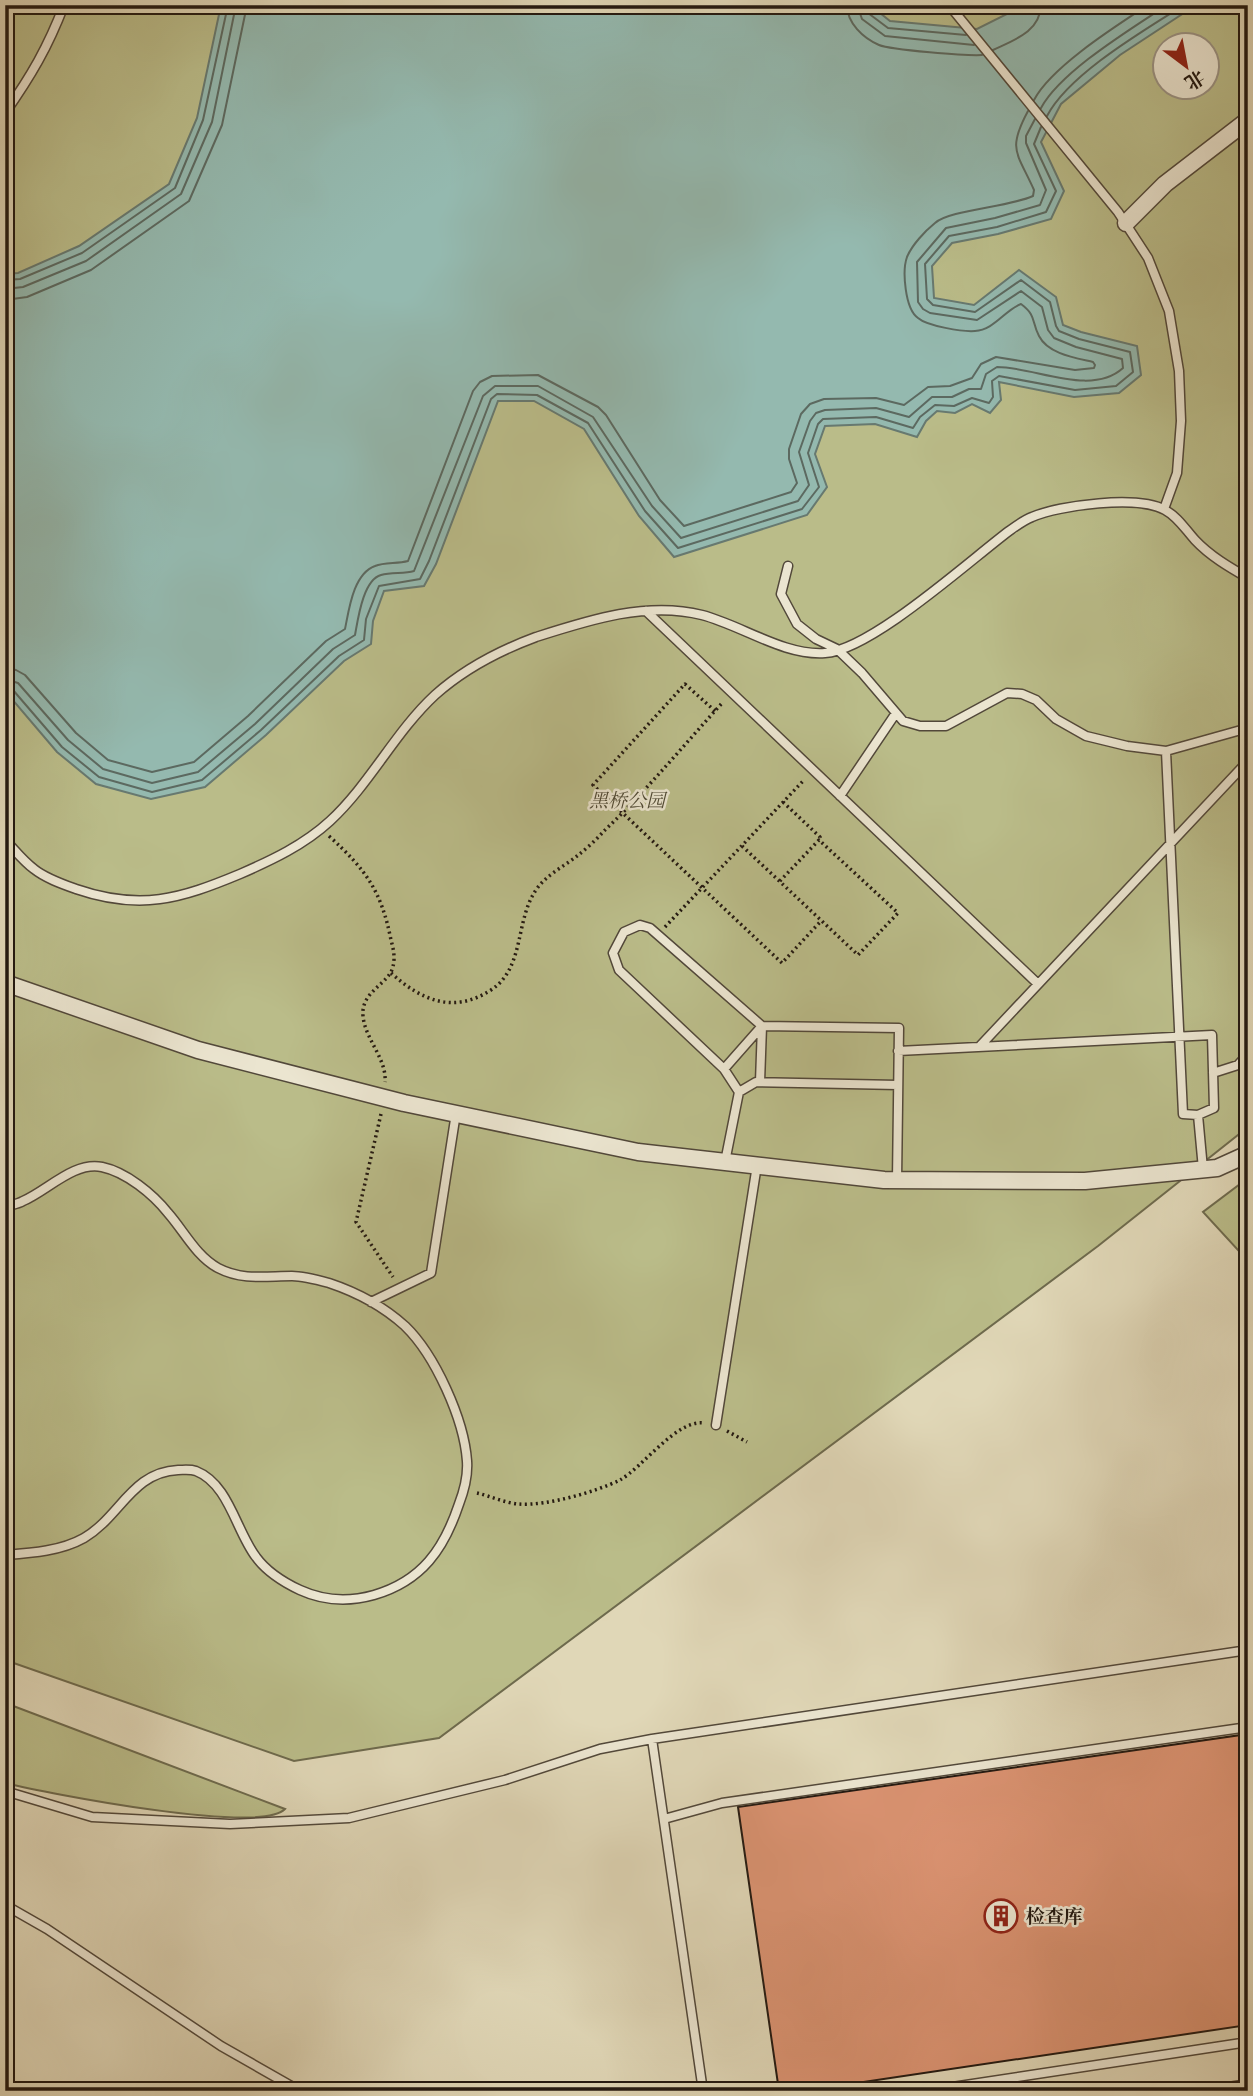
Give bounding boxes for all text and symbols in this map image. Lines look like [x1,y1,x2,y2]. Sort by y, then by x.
north arrow [1152,32,1222,102]
text: 北 [1179,63,1209,95]
park label: 黑桥公园 [589,789,668,815]
building icon: 检查库 [982,1897,1020,1935]
place label: 检查库 [1026,1905,1083,1931]

